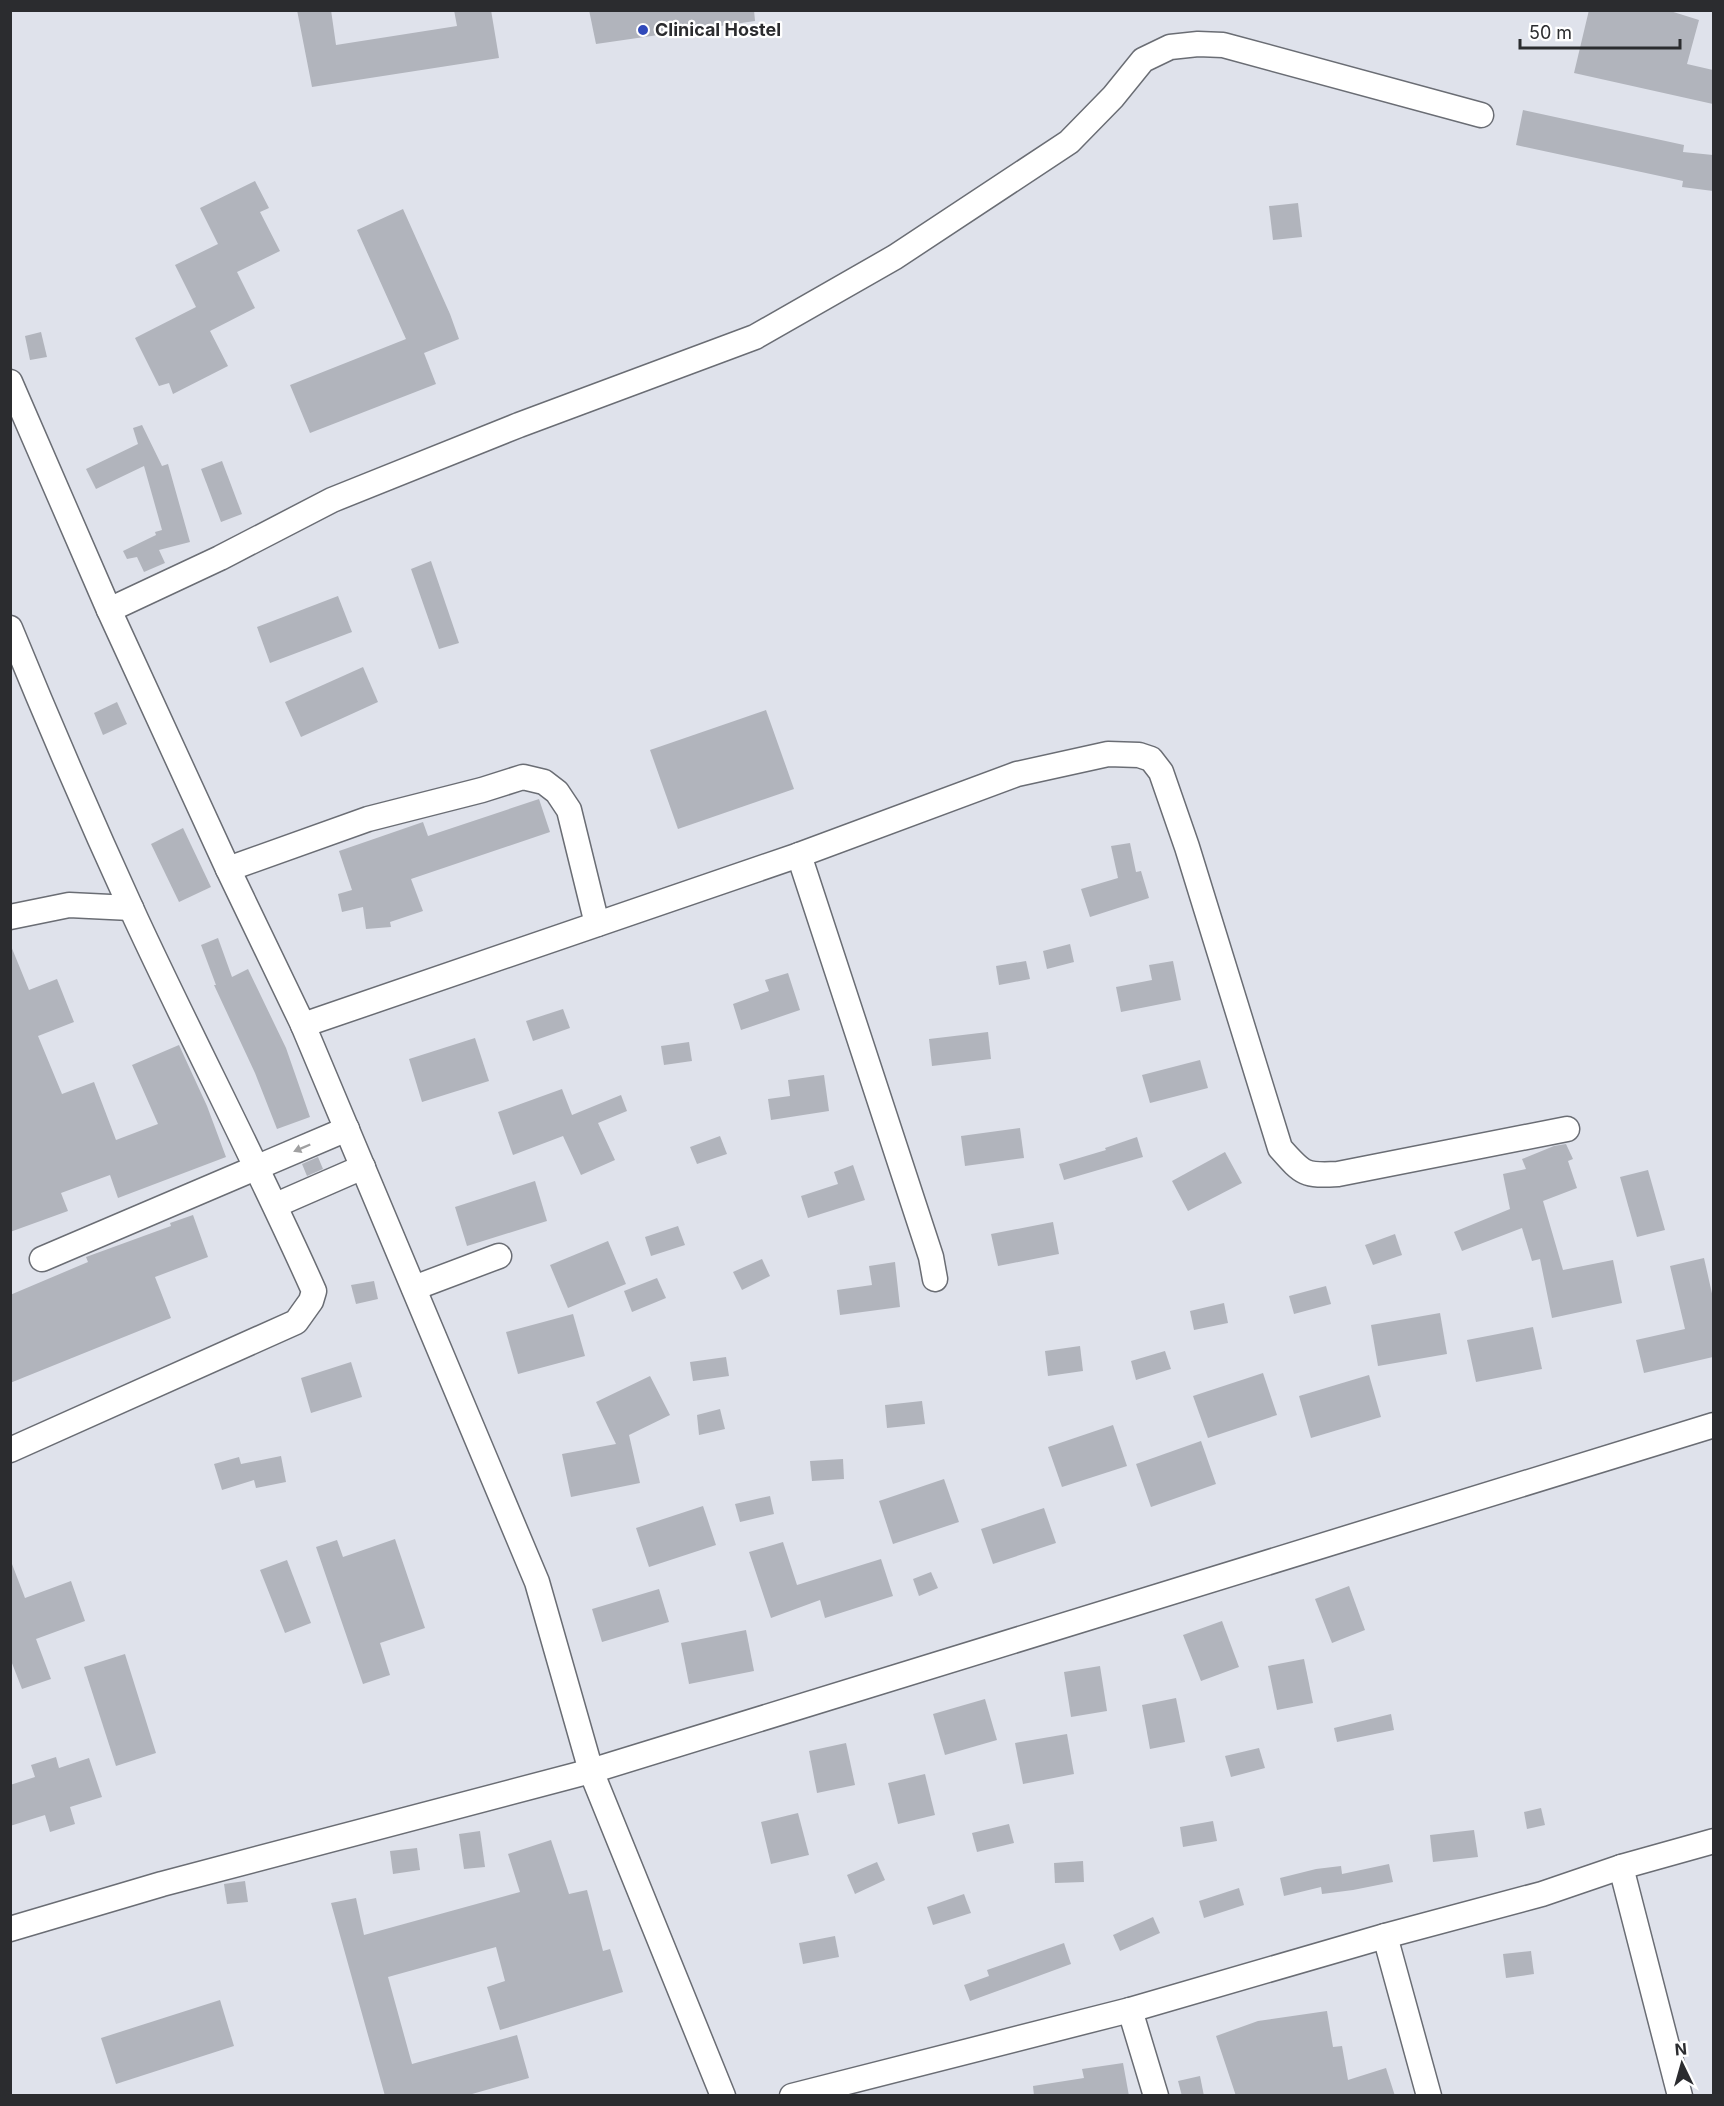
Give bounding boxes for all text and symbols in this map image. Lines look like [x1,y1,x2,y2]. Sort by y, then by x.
scale bar [1520,12,1680,50]
place label: Clinical Hostel [655,19,781,40]
text: 50 m [1529,22,1572,43]
marker: Clinical Hostel [636,23,650,37]
one-way arrow [293,1143,311,1153]
north arrow [1652,2034,1712,2094]
text: N [1674,2039,1688,2060]

